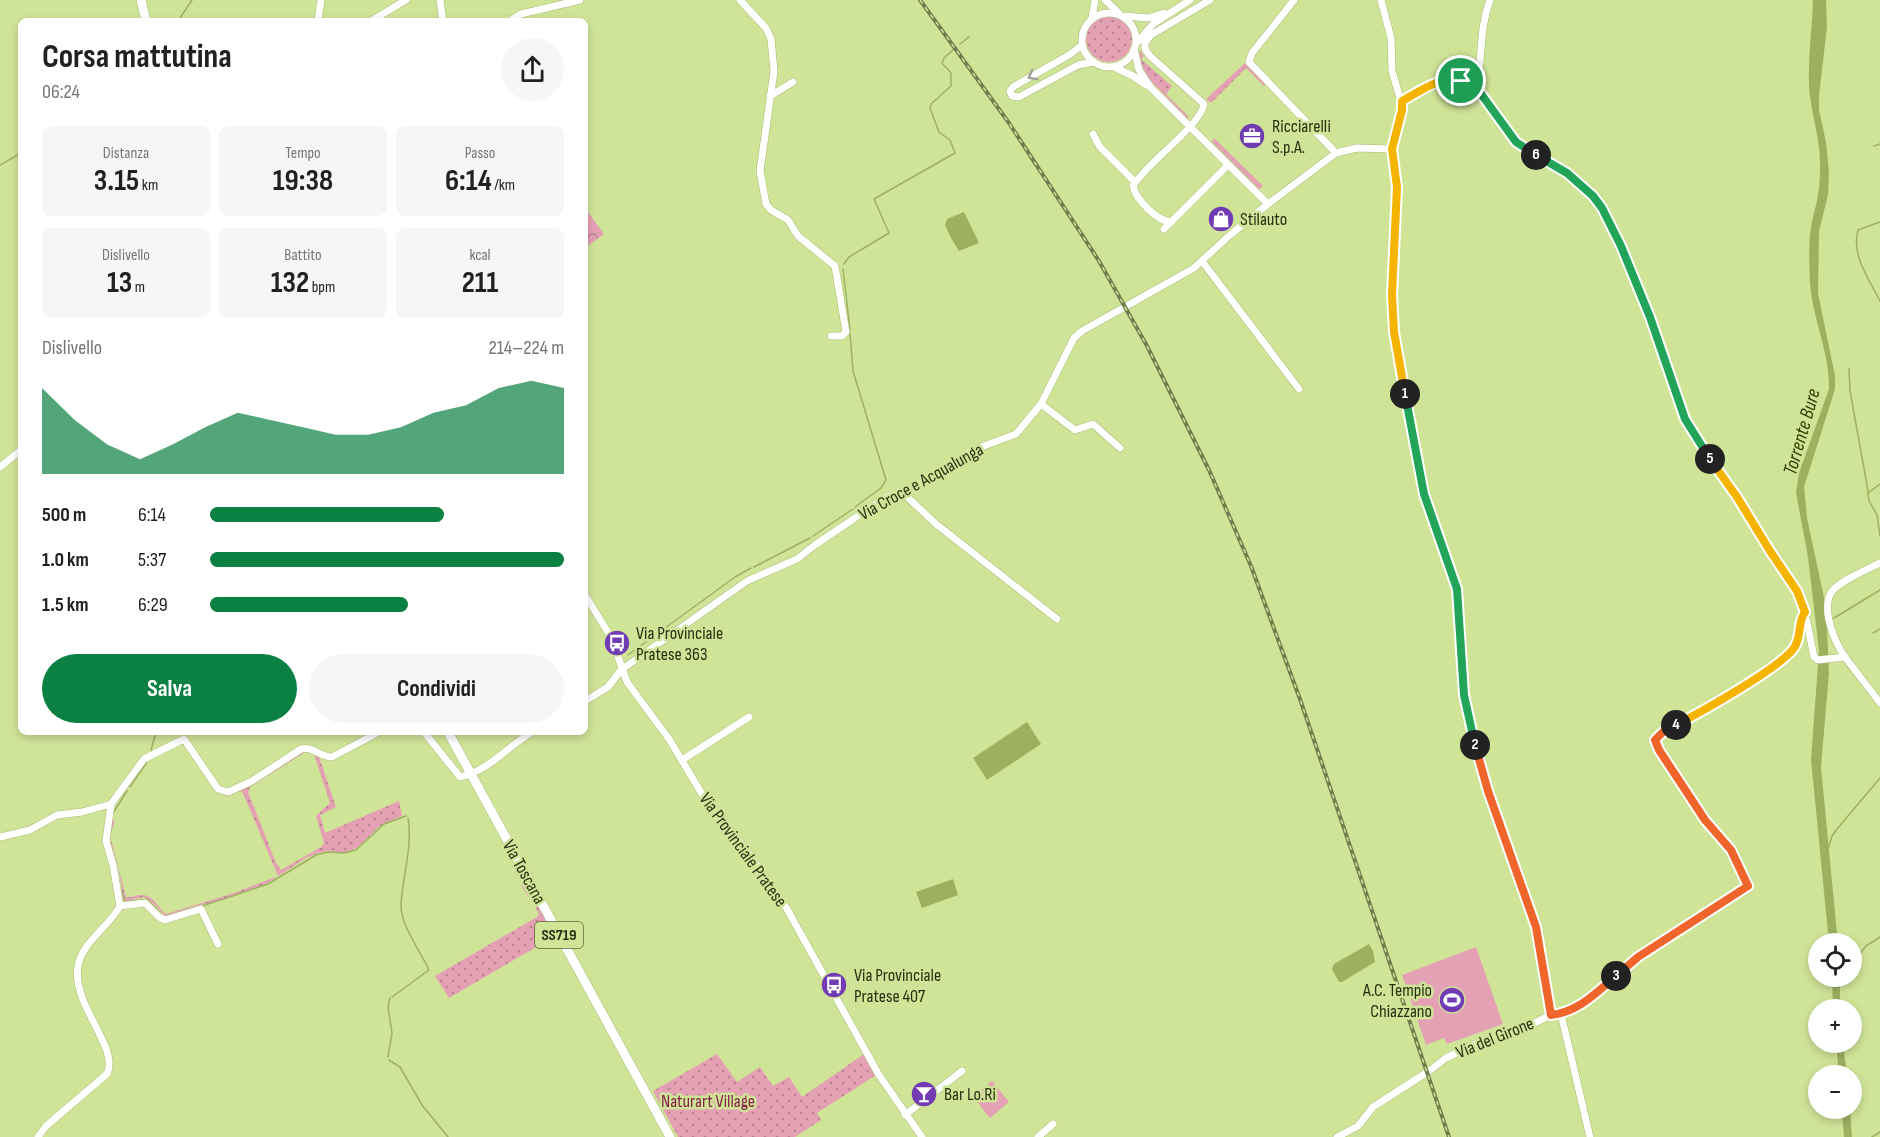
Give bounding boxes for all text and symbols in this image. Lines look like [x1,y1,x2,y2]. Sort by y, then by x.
text: Corsa mattutina [42,37,232,77]
button: share [501,38,564,101]
pin [1435,55,1486,106]
icon: arrive [1444,64,1477,97]
one-way arrow [1028,69,1039,80]
text: 06:24 [42,80,80,104]
place label: Ricciarelli S.p.A. [1272,116,1331,158]
office icon: Ricciarelli S.p.A. [1237,121,1267,151]
pin: 6 [1521,140,1551,170]
text: Distanza [103,144,149,163]
text: Tempo [285,144,321,163]
text: Passo [465,144,495,163]
text: 6 [1532,145,1540,164]
text: 3.15 [94,163,139,199]
text: 19:38 [273,163,333,199]
text: 6:14 [445,163,492,199]
text: km [139,176,158,195]
text: /km [492,176,515,195]
shop icon: Stilauto [1206,204,1236,234]
place label: Stilauto [1240,209,1287,230]
text: Dislivello [102,246,150,265]
text: Battito [284,246,322,265]
text: kcal [469,246,491,265]
text: 13 [107,265,132,301]
text: 132 [271,265,309,301]
text: 211 [462,265,498,301]
text: m [132,278,145,297]
text: bpm [309,278,335,297]
text: Dislivello [42,336,102,360]
text: 214–224 m [488,336,564,360]
pin: 1 [1390,379,1420,409]
text: 1 [1402,384,1408,403]
water label: Torrente Bure [1778,386,1826,478]
street label: Via Croce e Acqualunga [855,439,987,525]
pin: 5 [1695,444,1725,474]
text: 5 [1706,449,1714,468]
text: 500 m [42,503,86,527]
text: 6:14 [138,503,166,527]
text: 1.0 km [42,548,89,572]
text: 5:37 [138,548,166,572]
text: 1.5 km [42,593,88,617]
text: 6:29 [138,593,168,617]
place label: Via Provinciale Pratese 363 [636,623,723,665]
bus stop icon: Via Provinciale Pratese 363 [602,628,632,658]
button: Salva [42,654,297,723]
button: Condividi [309,654,564,723]
pin: 4 [1661,710,1691,740]
text: 4 [1672,715,1680,734]
pin: 2 [1460,730,1490,760]
text: 2 [1471,735,1479,754]
street label: Via Provinciale Pratese [695,789,791,911]
street label: Via Toscana [498,836,550,908]
road number: SS719 [535,922,583,948]
map controls [1808,933,1862,1119]
button: locate [1808,933,1862,987]
pin: 3 [1601,961,1631,991]
place label: Via Provinciale Pratese 407 [854,965,941,1007]
text: 3 [1612,966,1620,985]
bus stop icon: Via Provinciale Pratese 407 [819,970,849,1000]
place label: A.C. Tempio Chiazzano [1362,980,1432,1022]
sports icon: A.C. Tempio Chiazzano [1437,985,1467,1015]
button: + [1808,999,1862,1053]
street label: Via del Girone [1453,1013,1537,1063]
button: − [1808,1065,1862,1119]
bar icon: Bar Lo.Ri [909,1079,939,1109]
place label: Bar Lo.Ri [944,1084,996,1105]
park label: Naturart Village [661,1091,755,1112]

